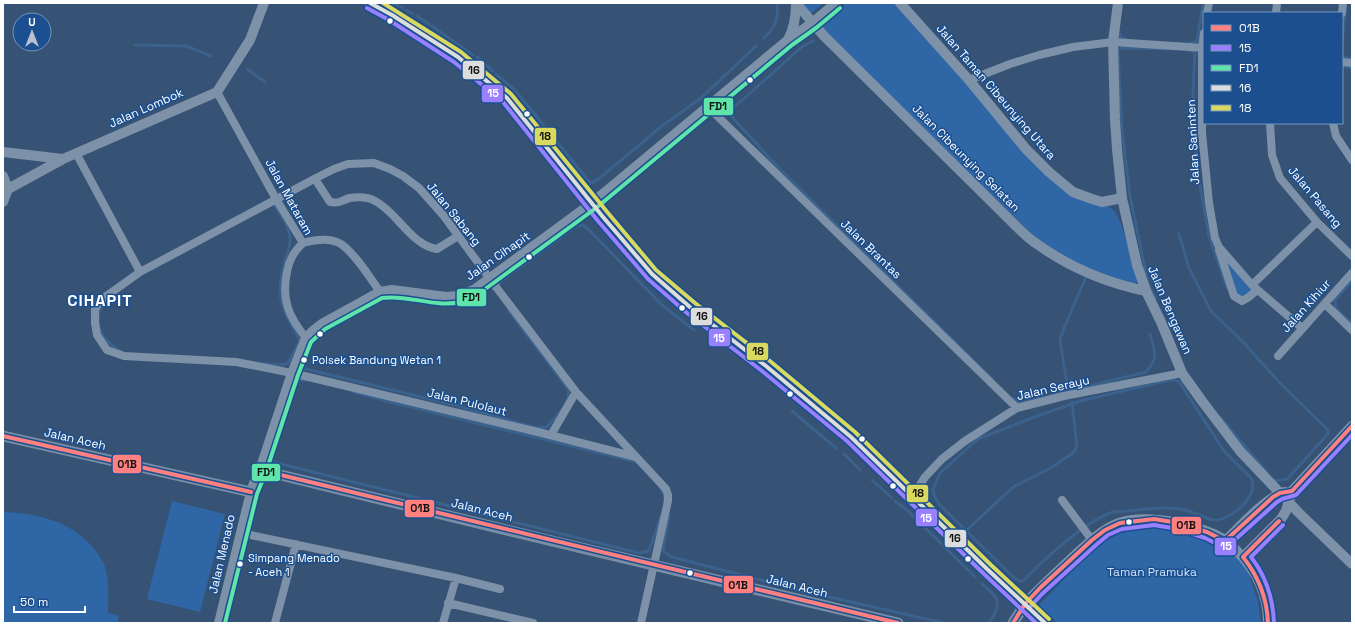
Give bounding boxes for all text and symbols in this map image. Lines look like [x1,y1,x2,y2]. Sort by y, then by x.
north arrow [12,12,52,52]
legend [1203,12,1343,124]
text: U [28,15,36,29]
unlabelled marker [385,16,395,26]
text: 01B [1239,20,1260,36]
street label: Jalan Taman Cibeunying Utara [933,21,1059,163]
text: 15 [1239,40,1251,56]
line badge: 16 [462,60,485,80]
text: FD1 [1239,60,1258,76]
text: 16 [468,63,480,77]
unlabelled marker [745,75,755,85]
text: 16 [1239,80,1251,96]
street label: Jalan Lombok [106,84,186,132]
line badge: 15 [481,84,504,103]
text: 15 [487,86,499,100]
line badge: FD1 [703,97,734,116]
text: FD1 [709,99,727,113]
street label: Jalan Saninten [1183,99,1203,185]
text: 18 [1239,100,1252,116]
street label: Jalan Cibeunying Selatan [909,101,1023,215]
unlabelled marker [522,109,532,119]
line badge: 18 [534,127,557,146]
text: 18 [539,129,551,143]
street label: Jalan Mataram [261,156,317,238]
street label: Jalan Pasang [1284,163,1346,231]
street label: Jalan Sabang [423,179,485,249]
street label: Jalan Brantas [837,216,905,282]
street label: Jalan Cihapit [463,228,533,284]
unlabelled marker [524,252,534,262]
street label: Jalan Bengawan [1144,263,1196,357]
street label: Jalan Kihiur [1278,276,1334,336]
line badge: FD1 [456,288,487,307]
district label: CIHAPIT [67,290,133,311]
text: FD1 [462,290,480,304]
unlabelled marker [677,303,687,313]
line badge: 16 [690,307,713,326]
text: 16 [696,309,708,323]
line badge: 15 [708,328,731,347]
unlabelled marker [315,329,325,339]
text: 15 [713,331,725,345]
line badge: 18 [746,342,769,361]
text: 18 [752,344,764,358]
place label: Polsek Bandung Wetan 1 [312,353,441,367]
marker: Polsek Bandung Wetan 1 [299,355,309,365]
street label: Jalan Serayu [1015,372,1091,404]
street label: Jalan Pulolaut [426,384,508,420]
unlabelled marker [785,389,795,399]
street label: Jalan Aceh [42,424,108,454]
unlabelled marker [857,434,867,444]
line badge: 01B [112,454,142,474]
text: 01B [117,457,137,471]
line badge: FD1 [251,463,281,482]
text: FD1 [257,465,275,479]
unlabelled marker [888,481,898,491]
line badge: 18 [906,484,929,503]
text: 18 [912,486,924,500]
street label: Jalan Aceh [449,495,515,525]
line badge: 01B [404,499,435,518]
text: 01B [410,501,430,515]
line badge: 15 [915,508,938,527]
text: 15 [920,511,932,525]
street label: Jalan Menado [205,513,239,595]
line badge: 01B [1171,516,1202,535]
unlabelled marker [1124,517,1134,527]
text: 01B [1176,518,1196,532]
line badge: 16 [944,529,967,548]
text: 16 [949,531,961,545]
line badge: 15 [1214,537,1237,556]
text: 15 [1220,539,1232,553]
place label: Simpang Menado - Aceh 1 [248,551,340,579]
unlabelled marker [963,554,973,564]
marker: Simpang Menado - Aceh 1 [235,559,245,569]
park label: Taman Pramuka [1107,564,1197,580]
unlabelled marker [685,568,695,578]
street label: Jalan Aceh [764,571,830,601]
line badge: 01B [723,575,754,594]
text: 01B [728,578,748,592]
scale bar [14,588,85,614]
text: 50 m [20,594,48,610]

